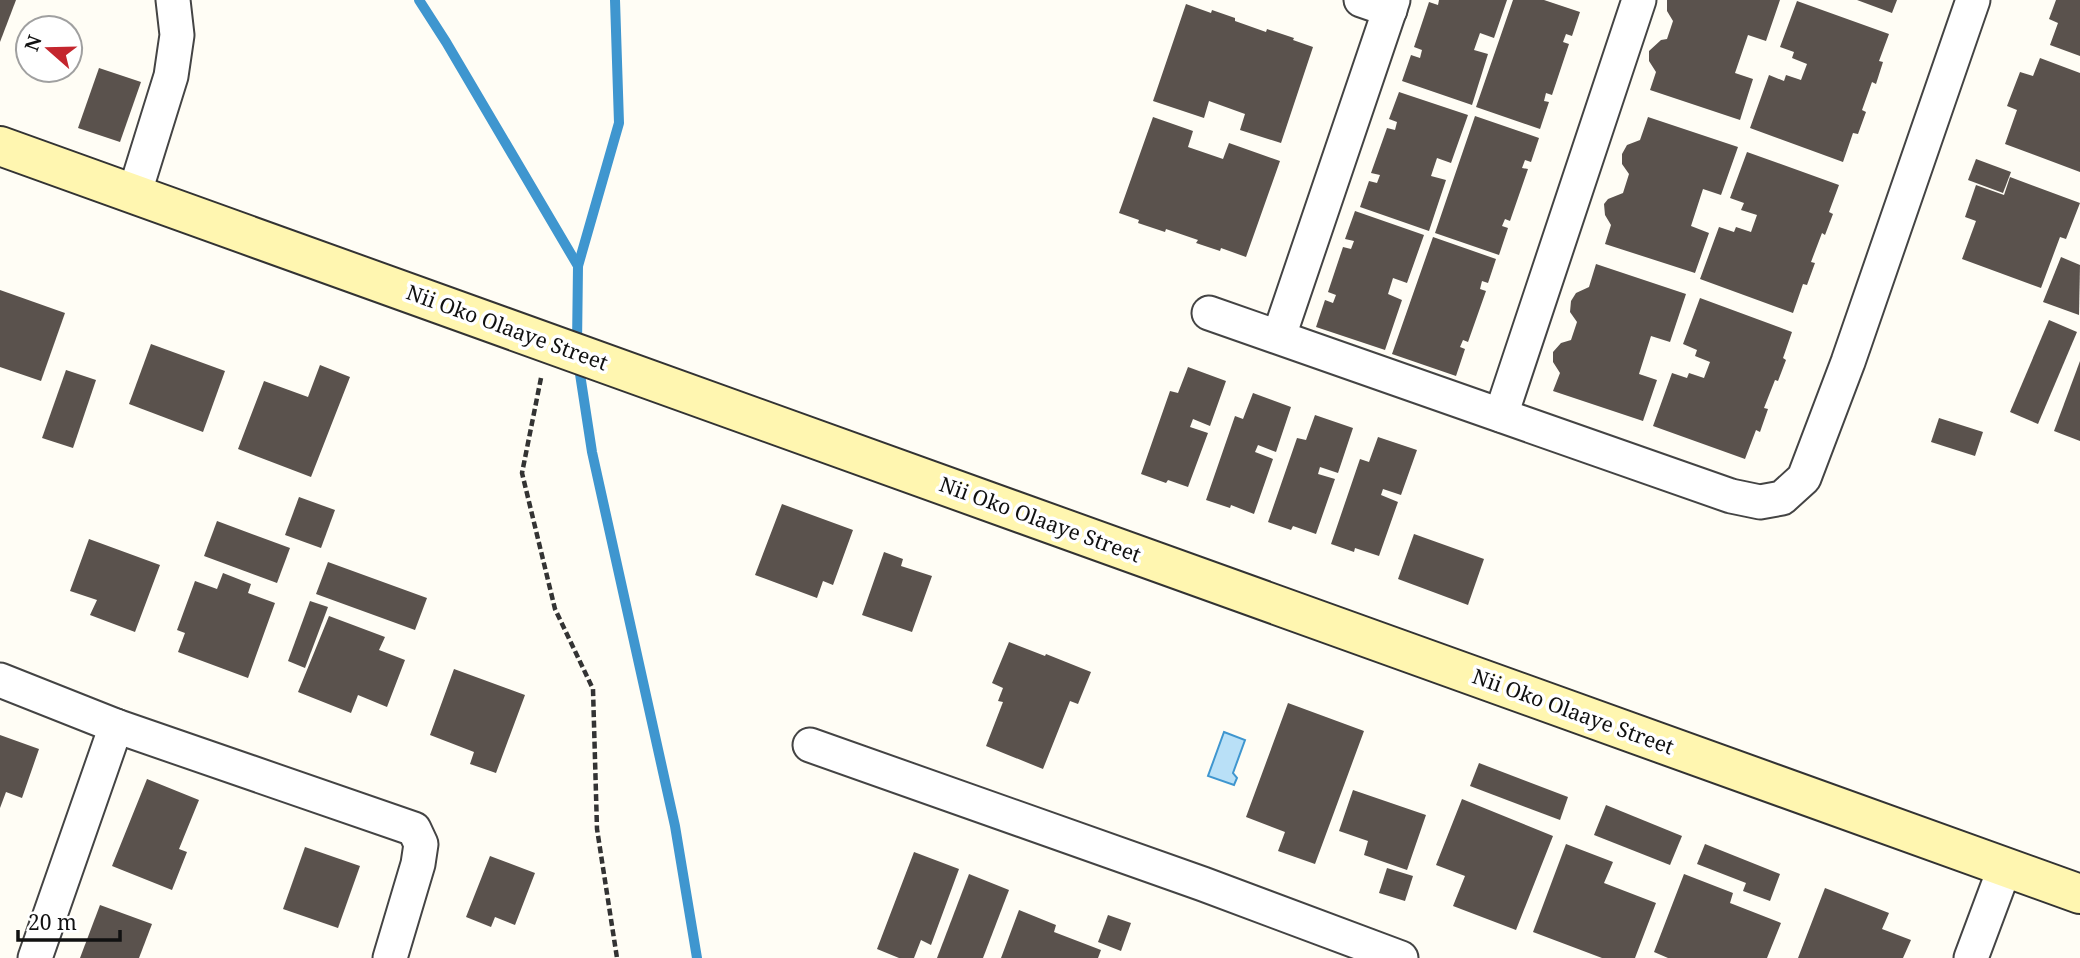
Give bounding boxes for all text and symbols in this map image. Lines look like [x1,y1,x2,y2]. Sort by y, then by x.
north arrow [14,14,84,84]
text: N [18,32,48,55]
street label: Nii Oko Olaaye Street [403,278,612,377]
street label: Nii Oko Olaaye Street [936,470,1145,569]
street label: Nii Oko Olaaye Street [1469,662,1678,761]
scale bar [18,898,119,942]
text: 20 m [28,908,77,936]

